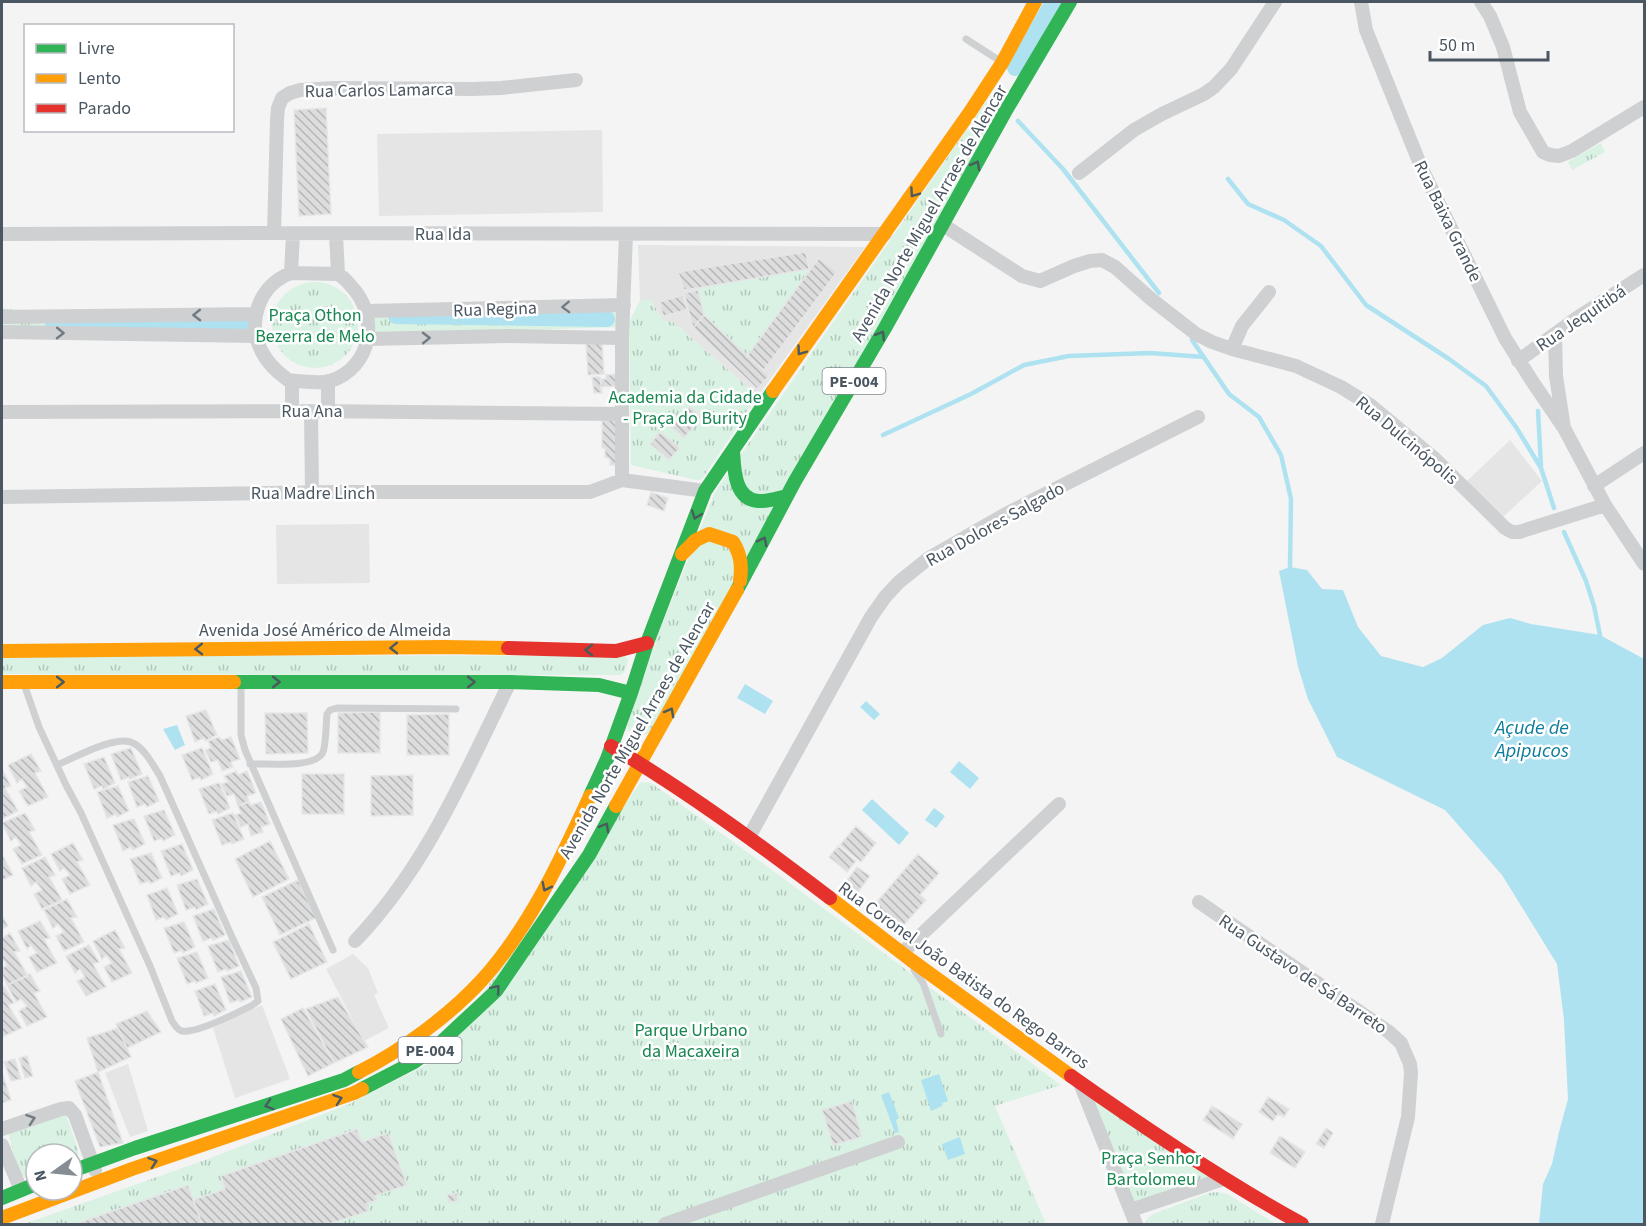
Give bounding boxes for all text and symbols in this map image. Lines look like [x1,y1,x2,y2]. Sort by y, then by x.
legend [24,24,234,132]
scale bar [1430,24,1548,62]
text: 50 m [1439,33,1475,58]
text: Livre [78,36,115,61]
text: Lento [78,66,121,91]
street label: Rua Carlos Lamarca [304,77,454,104]
street label: Avenida Norte Miguel Arraes de Alencar [845,79,1014,347]
text: Parado [78,96,131,121]
street label: Rua Baixa Grande [1407,156,1488,286]
one-way arrow [969,161,980,171]
one-way arrow [910,186,921,197]
street label: Rua Ida [415,222,471,247]
street label: Rua Jequitibá [1531,279,1631,358]
street label: Rua Regina [453,296,537,323]
one-way arrow [561,300,570,313]
park label: Praça Othon Bezerra de Melo [255,303,375,349]
one-way arrow [193,309,202,321]
one-way arrow [55,326,64,339]
one-way arrow [422,331,431,344]
one-way arrow [873,331,885,341]
one-way arrow [797,345,808,356]
road number: PE-004 [822,368,886,394]
park label: Academia da Cidade - Praça do Burity [608,385,762,431]
street label: Rua Dulcinópolis [1350,390,1463,491]
street label: Rua Ana [281,399,343,424]
street label: Rua Dolores Salgado [921,476,1069,573]
street label: Rua Madre Linch [251,481,375,506]
one-way arrow [691,509,704,520]
one-way arrow [756,537,767,547]
street label: Avenida Norte Miguel Arraes de Alencar [553,596,722,864]
street label: Avenida José Américo de Almeida [199,618,451,643]
one-way arrow [390,641,399,654]
one-way arrow [195,643,204,656]
one-way arrow [585,644,594,657]
one-way arrow [55,675,64,688]
one-way arrow [271,676,280,688]
one-way arrow [466,676,475,688]
one-way arrow [663,708,674,718]
water label: Açude de Apipucos [1493,714,1569,765]
one-way arrow [597,823,609,833]
street label: Rua Coronel João Batista do Rego Barros [833,876,1094,1075]
one-way arrow [541,881,553,892]
street label: Rua Gustavo de Sá Barreto [1214,909,1392,1040]
one-way arrow [489,985,500,996]
park label: Parque Urbano da Macaxeira [634,1018,748,1064]
road number: PE-004 [398,1037,462,1063]
one-way arrow [332,1093,343,1106]
one-way arrow [264,1097,275,1110]
one-way arrow [25,1114,36,1126]
north arrow [24,1142,84,1202]
park label: Praça Senhor Bartolomeu [1101,1146,1202,1192]
one-way arrow [147,1156,158,1169]
text: N [28,1168,52,1184]

